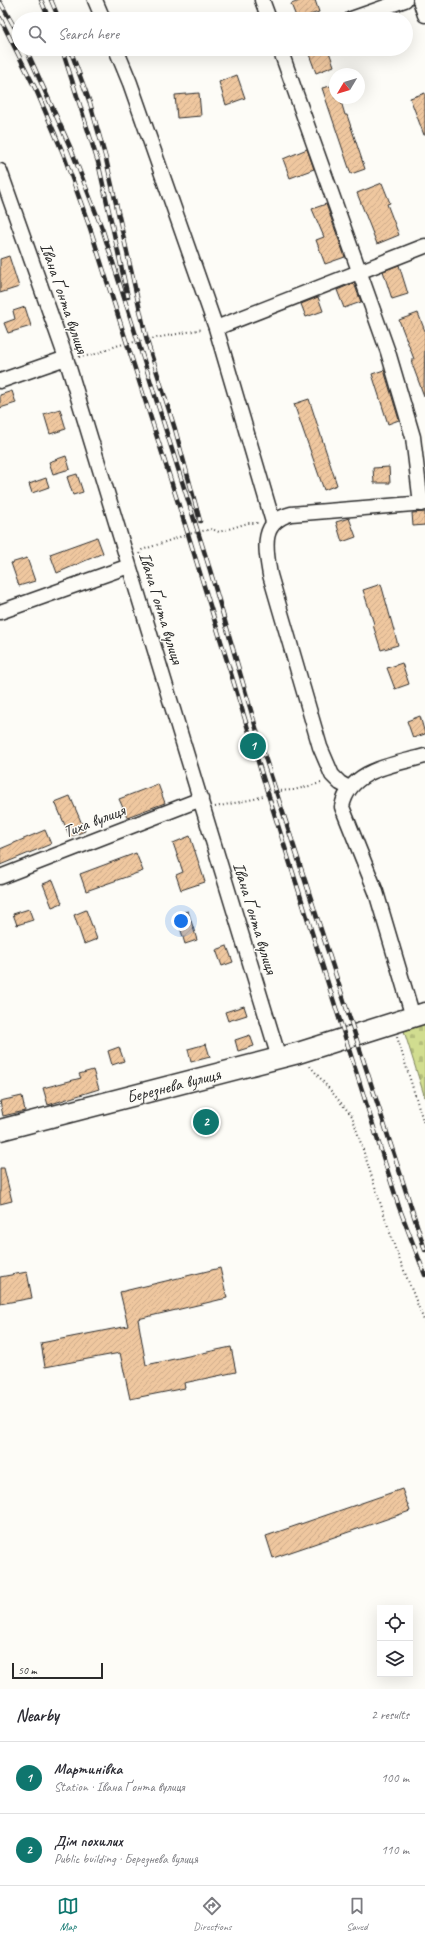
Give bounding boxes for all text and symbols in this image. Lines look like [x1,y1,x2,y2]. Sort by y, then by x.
search box [12,12,413,56]
icon: search [26,23,48,45]
text: Search here [58,25,119,44]
north arrow [329,68,365,104]
street label: Івана Ґонта вулиця [35,240,93,358]
street label: Івана Ґонта вулиця [134,550,188,668]
pin: 1 [240,731,266,761]
street label: Тиха вулиця [60,799,129,842]
street label: Івана Ґонта вулиця [228,860,282,978]
your location [171,911,191,931]
street label: Березнева вулиця [124,1063,223,1107]
pin: 2 [193,1107,219,1137]
map controls [377,1605,413,1677]
button: locate [377,1605,413,1641]
button: layers [377,1641,413,1677]
scale bar [12,1661,103,1680]
text: 50 m [18,1663,37,1677]
text: Nearby [16,1705,59,1726]
text: 2 results [371,1707,409,1723]
text: Мартинівка [54,1760,122,1779]
text: 1 [26,1770,32,1786]
text: 100 m [381,1770,409,1786]
text: Station · Івана Ґонта вулиця [54,1779,185,1795]
text: Дiм похилих [54,1832,123,1851]
text: 2 [26,1842,32,1858]
text: 110 m [381,1842,409,1858]
text: Public building · Березнева вулиця [54,1851,198,1867]
tab: Map [57,1895,79,1933]
tab: Directions [193,1895,232,1933]
tab: Saved [346,1895,368,1933]

